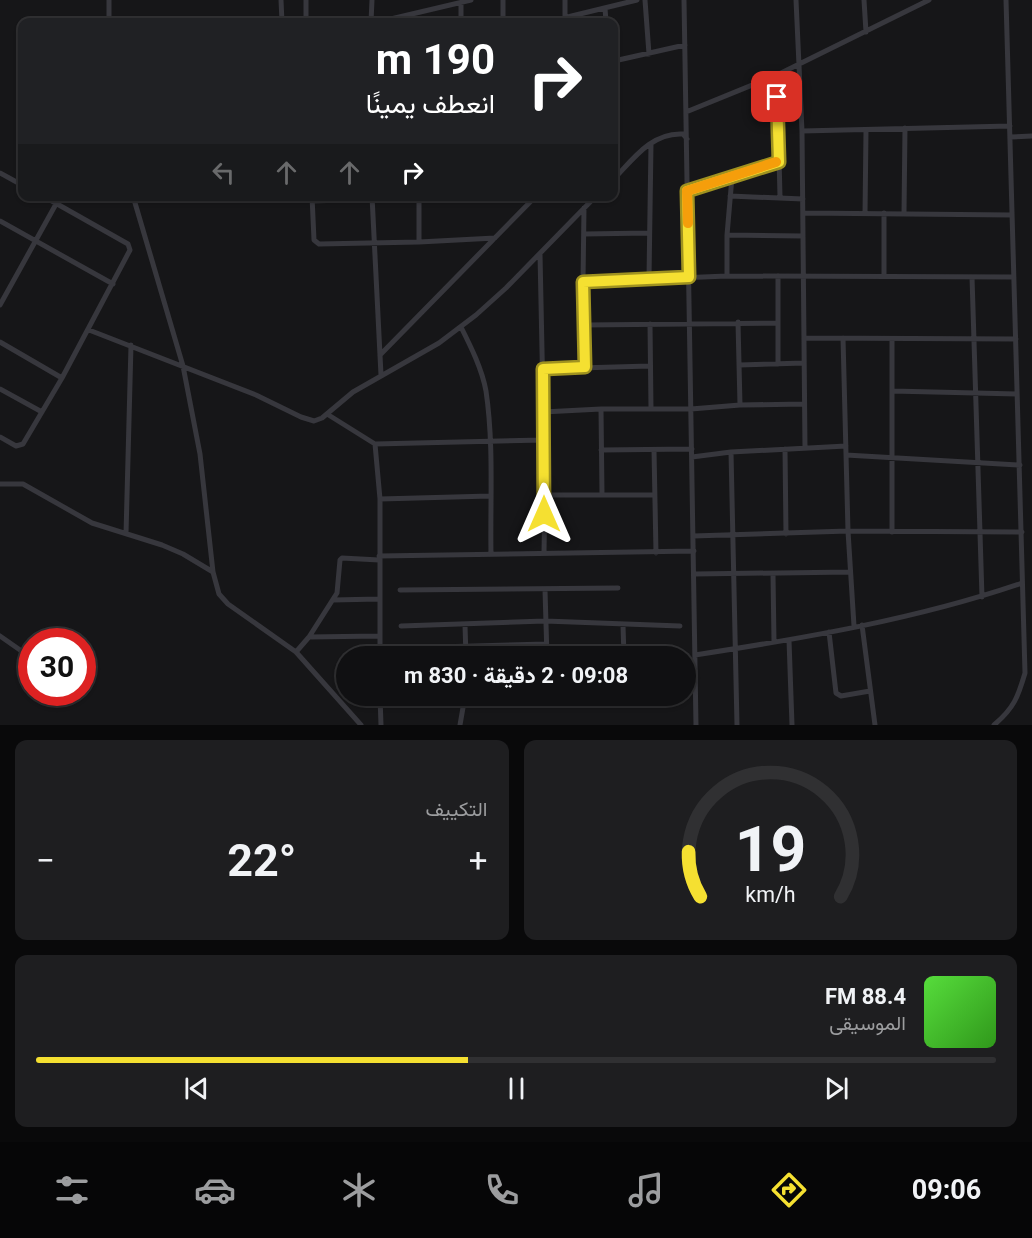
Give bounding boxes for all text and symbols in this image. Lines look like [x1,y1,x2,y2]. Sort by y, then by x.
text: 190 m [376,35,495,84]
icon: right [516,42,594,120]
pin [751,71,802,122]
icon: arrive [760,80,793,113]
text: انعطف يمينًا [366,88,495,120]
icon: left [207,156,240,189]
icon: ahead [270,156,303,189]
icon: ahead [333,156,366,189]
icon: right [396,156,429,189]
position arrow [512,482,576,546]
speed limit sign: 30 [18,628,96,706]
text: 09:08 · 2 دقيقة · 830 m [404,663,628,688]
text: التكييف [425,797,488,821]
text: 19 [734,813,806,886]
text: 22° [227,834,296,887]
text: − [36,841,55,880]
text: + [469,841,488,880]
text: km/h [745,882,795,907]
text: 88.4 FM [825,984,906,1009]
text: الموسيقى [829,1011,906,1035]
icon: previous [180,1072,213,1105]
icon: pause [500,1072,533,1105]
icon: next [820,1072,853,1105]
icon: filters [51,1169,93,1211]
icon: car [194,1169,236,1211]
icon: climate [338,1169,380,1211]
icon: phone [481,1169,523,1211]
icon: music [625,1169,667,1211]
icon: directions [768,1169,810,1211]
text: 09:06 [912,1174,981,1206]

